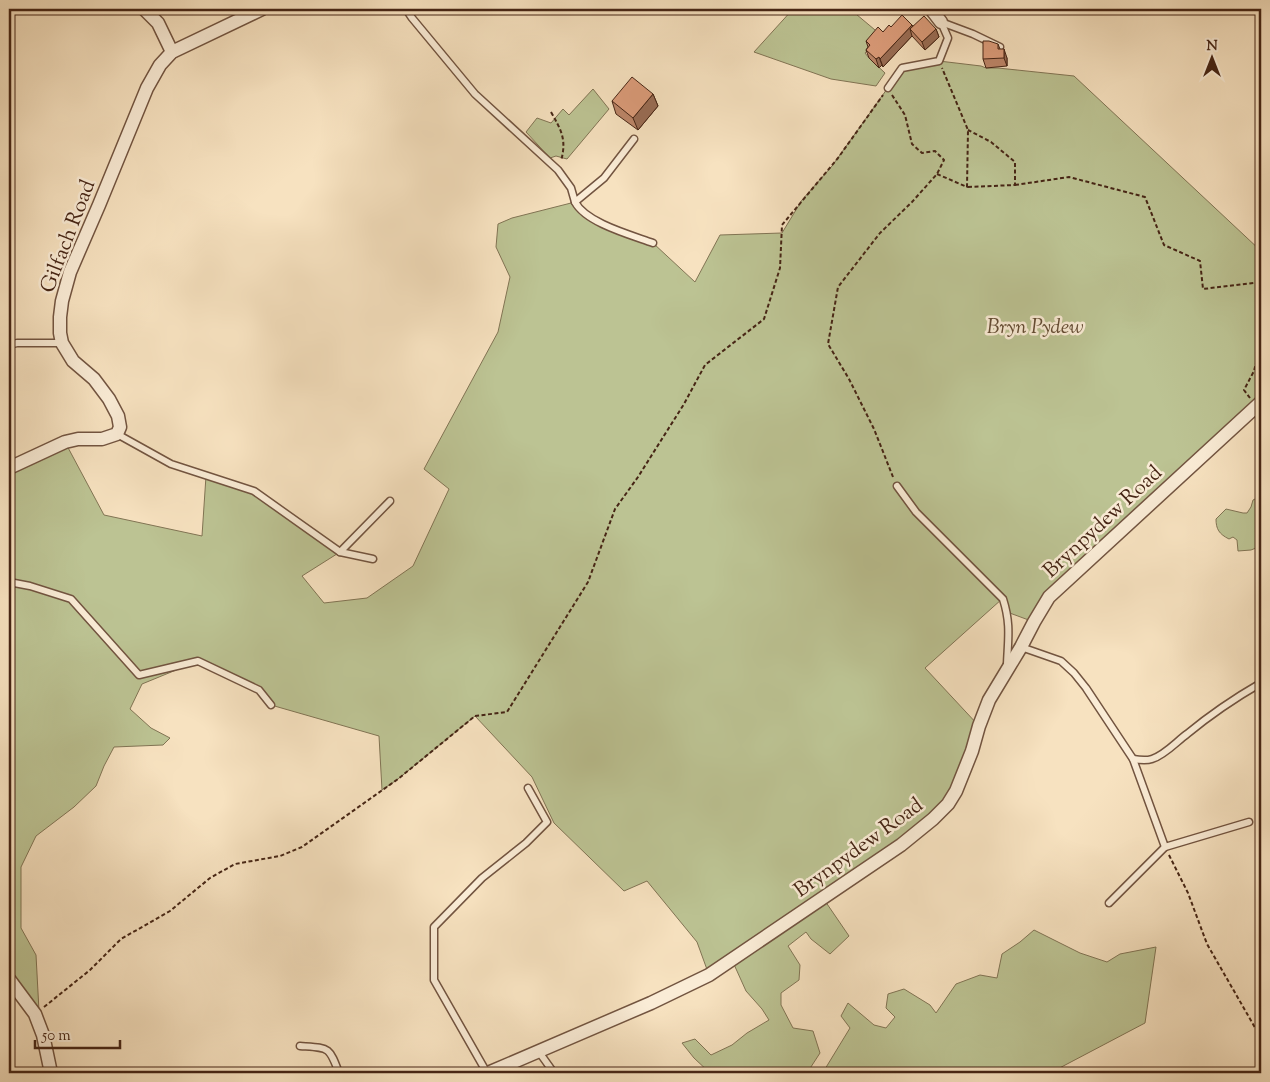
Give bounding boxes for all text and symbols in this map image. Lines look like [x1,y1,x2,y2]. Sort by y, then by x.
north arrow [1188,32,1238,82]
text: N [1206,37,1218,57]
street label: Gilfach Road [34,176,104,298]
park label: Bryn Pydew [987,313,1083,343]
street label: Brynpydew Road [1037,459,1170,586]
street label: Brynpydew Road [788,791,930,906]
scale bar [35,1017,120,1049]
text: 50 m [41,1026,71,1047]

